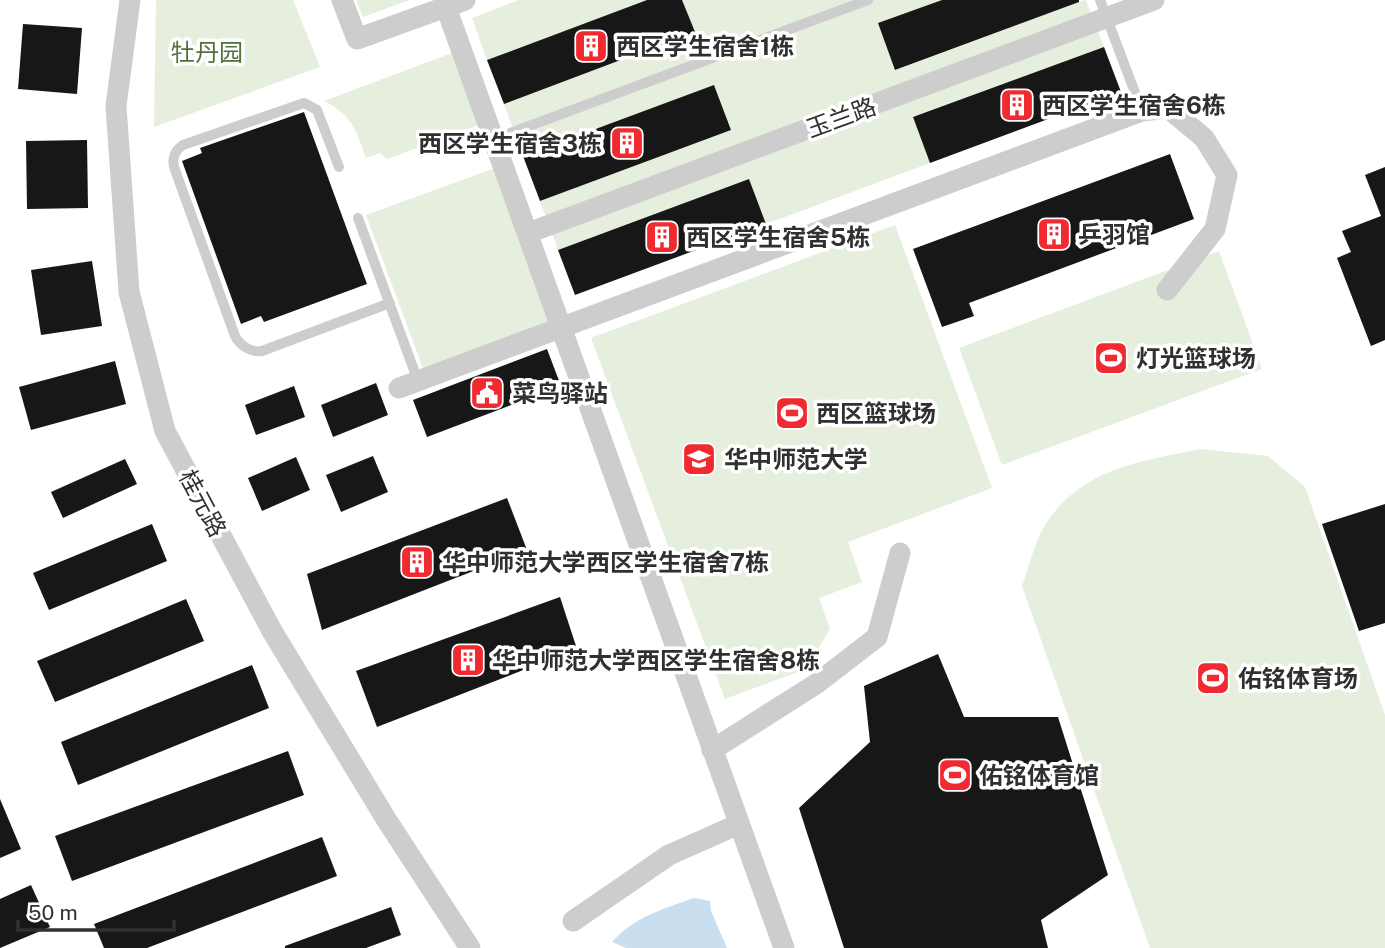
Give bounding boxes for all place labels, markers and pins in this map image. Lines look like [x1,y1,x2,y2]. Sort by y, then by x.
building icon: 西区学生宿舍1栋 [572,27,610,65]
place label: 西区学生宿舍1栋 [616,32,794,60]
building icon: 西区学生宿舍6栋 [998,86,1036,124]
place label: 西区学生宿舍6栋 [1042,91,1226,119]
building icon: 西区学生宿舍3栋 [608,124,646,162]
place label: 西区学生宿舍3栋 [418,129,602,157]
building icon: 乒羽馆 [1035,215,1073,253]
building icon: 西区学生宿舍5栋 [643,218,681,256]
place label: 乒羽馆 [1078,220,1150,248]
place label: 西区学生宿舍5栋 [686,223,870,251]
sports icon: 灯光篮球场 [1092,339,1130,377]
place label: 灯光篮球场 [1136,344,1256,372]
public building icon: 菜鸟驿站 [468,374,506,412]
place label: 菜鸟驿站 [512,379,608,407]
sports icon: 西区篮球场 [773,394,811,432]
place label: 西区篮球场 [816,399,936,427]
school or university icon: 华中师范大学 [680,440,718,478]
place label: 华中师范大学 [724,445,868,473]
building icon: 华中师范大学西区学生宿舍7栋 [398,543,436,581]
place label: 华中师范大学西区学生宿舍7栋 [442,548,769,576]
building icon: 华中师范大学西区学生宿舍8栋 [449,641,487,679]
place label: 华中师范大学西区学生宿舍8栋 [492,646,820,674]
sports icon: 佑铭体育场 [1194,659,1232,697]
place label: 佑铭体育场 [1238,664,1358,692]
sports icon: 佑铭体育馆 [936,756,974,794]
place label: 佑铭体育馆 [979,761,1099,789]

